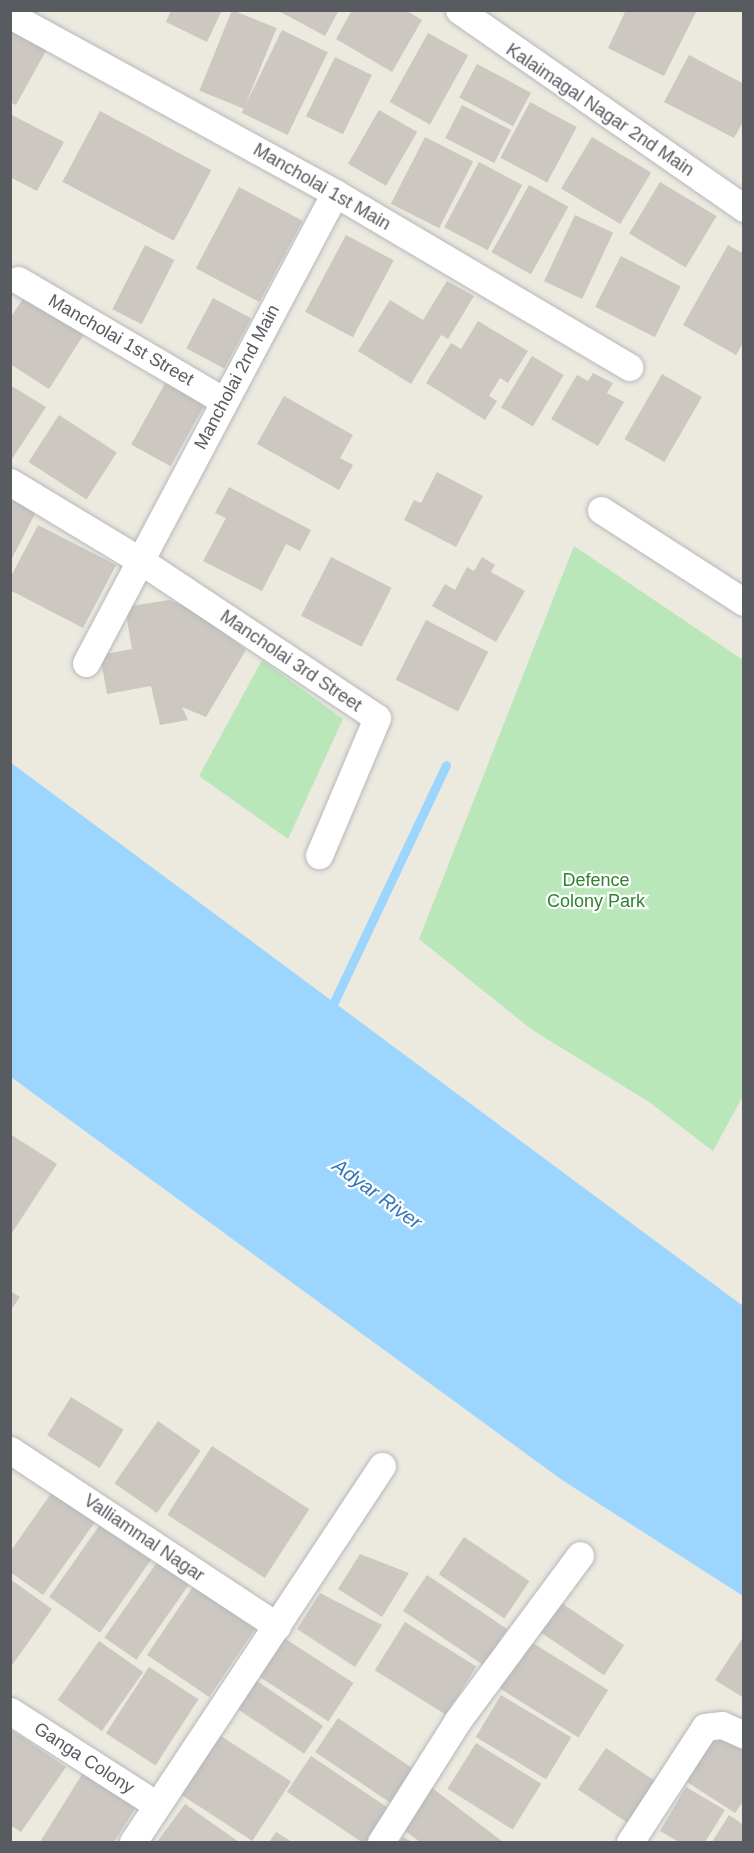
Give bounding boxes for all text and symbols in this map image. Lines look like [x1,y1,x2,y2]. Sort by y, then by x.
street label: Kalaimagal Nagar 2nd Main [502,39,698,181]
street label: Mancholai 1st Main [249,139,395,235]
street label: Mancholai 1st Street [45,290,197,390]
street label: Mancholai 2nd Main [190,301,284,453]
street label: Mancholai 3rd Street [216,606,366,716]
park label: Defence Colony Park [547,870,645,912]
water label: Adyar River [328,1154,426,1234]
street label: Valliammal Nagar [80,1490,208,1586]
street label: Ganga Colony [30,1718,138,1798]

